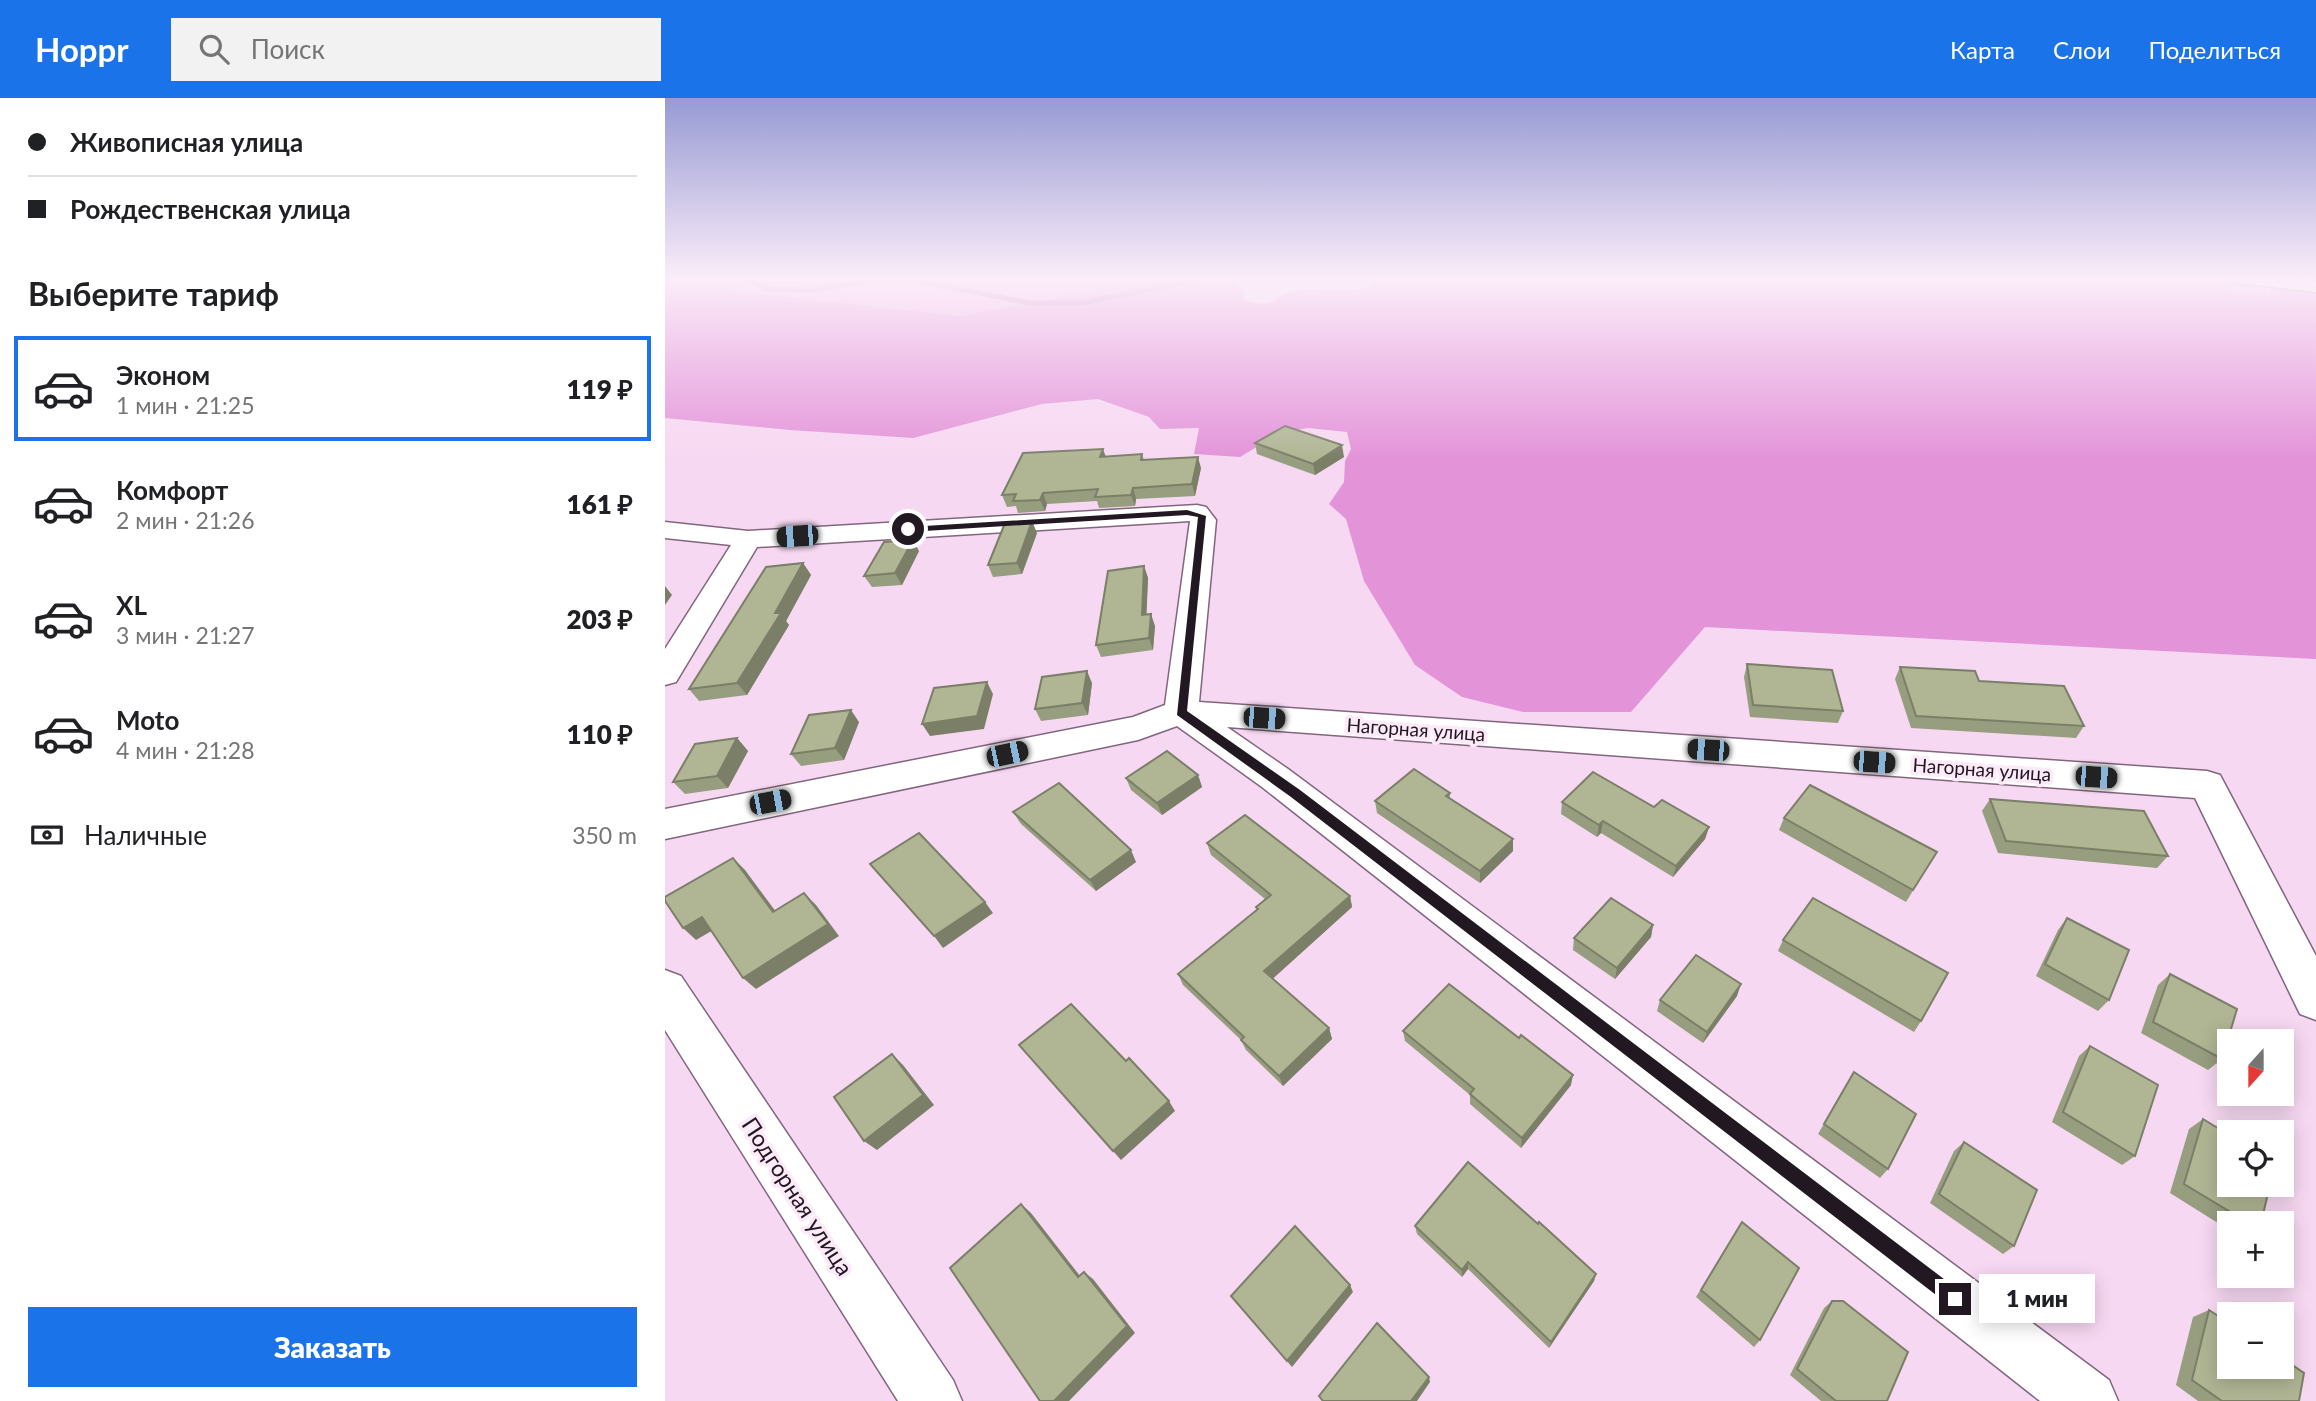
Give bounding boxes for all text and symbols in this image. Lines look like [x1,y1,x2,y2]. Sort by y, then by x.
search box [171,18,661,81]
text: Hoppr [35,29,129,69]
icon: search [195,30,233,68]
text: Поиск [251,33,325,65]
text: Карта [1950,35,2015,64]
text: Слои [2053,35,2110,64]
text: Поделиться [2148,35,2281,64]
text: Живописная улица [70,126,303,158]
text: Рождественская улица [70,193,351,225]
text: Выберите тариф [28,274,279,313]
icon: car [32,357,95,420]
text: Эконом [116,359,210,391]
text: 119 ₽ [567,373,633,405]
text: 1 мин · 21:25 [116,391,255,419]
icon: car [32,472,95,535]
text: Комфорт [116,474,228,506]
text: 161 ₽ [567,488,633,520]
text: 2 мин · 21:26 [116,506,255,534]
route start [892,513,924,545]
car [776,524,819,548]
icon: car [32,587,95,650]
text: XL [116,589,147,621]
text: 203 ₽ [567,603,633,635]
text: 3 мин · 21:27 [116,621,255,649]
icon: car [32,702,95,765]
text: Moto [116,704,179,736]
car [1243,706,1286,730]
street label: Нагорная улица [1346,713,1486,745]
text: 110 ₽ [567,718,633,750]
text: 4 мин · 21:28 [116,736,255,764]
car [1687,738,1730,762]
car [985,739,1030,769]
car [1853,750,1896,774]
street label: Нагорная улица [1912,753,2052,785]
car [2075,765,2118,789]
car [748,788,793,816]
icon: cash [28,816,66,854]
text: Наличные [84,819,207,851]
text: 350 m [572,821,637,849]
north arrow [2217,1029,2294,1106]
map controls [2217,1029,2294,1379]
street label: Подгорная улица [737,1112,859,1280]
button: locate [2217,1120,2294,1197]
button: + [2217,1211,2294,1288]
callout: 1 мин [1979,1274,2095,1324]
route end [1939,1283,1971,1315]
text: 1 мин [2006,1284,2068,1312]
button: − [2217,1302,2294,1379]
button: Заказать [28,1307,637,1387]

